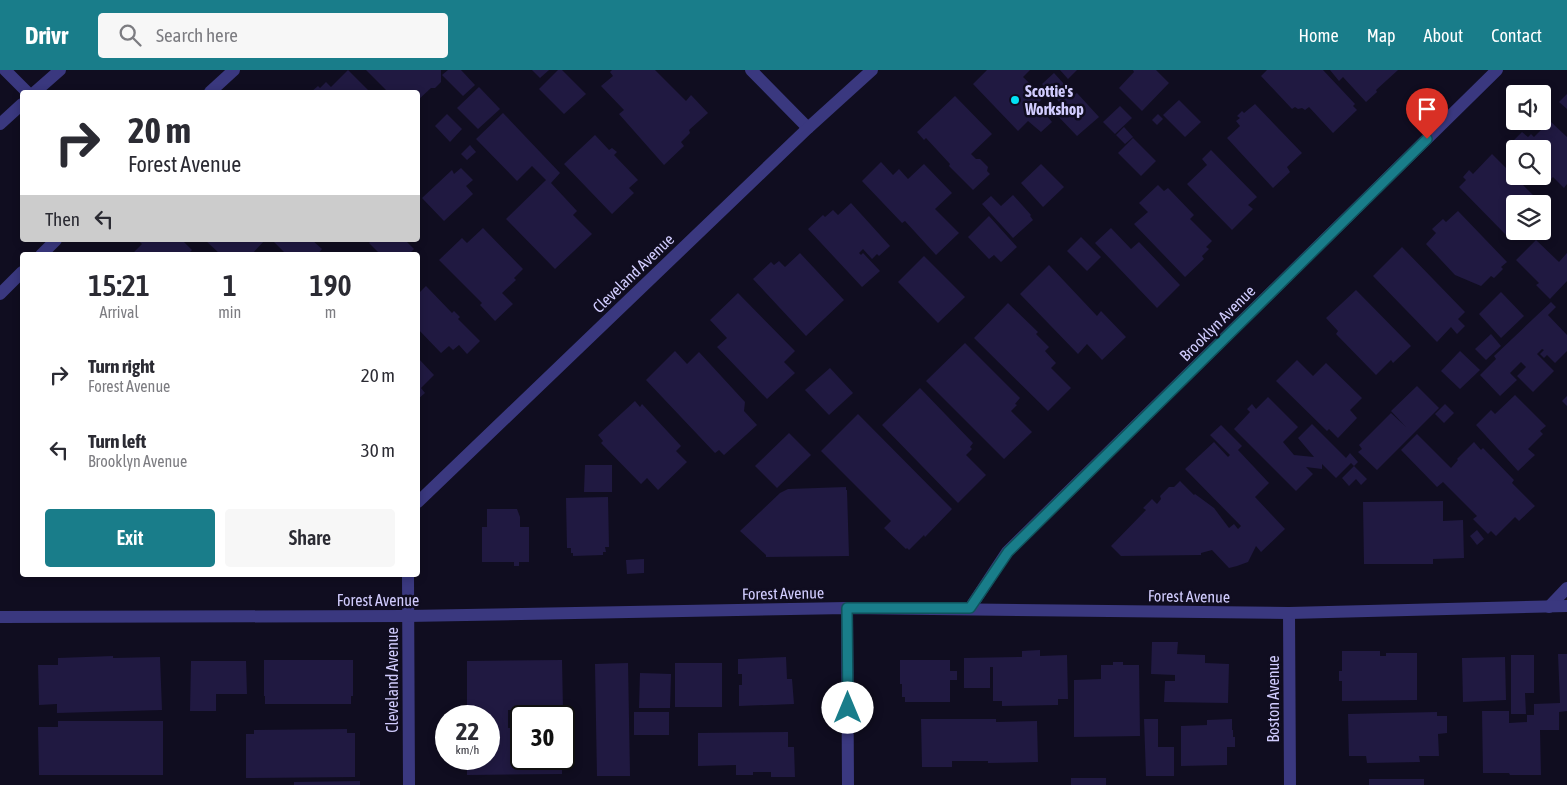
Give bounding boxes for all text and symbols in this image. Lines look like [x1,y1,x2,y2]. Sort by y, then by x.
search box [98,13,448,58]
icon: search [116,21,144,49]
text: Drivr [25,22,68,49]
text: Search here [156,24,238,46]
text: Home [1299,25,1339,46]
text: Map [1367,25,1396,46]
text: About [1424,25,1463,46]
text: Contact [1491,25,1542,46]
place label: Scottie's Workshop [1024,82,1084,118]
map controls [1506,85,1551,240]
button: sound [1506,85,1551,130]
pin [1406,88,1448,139]
marker: Scottie's Workshop [1009,94,1021,106]
icon: arrive [1413,95,1441,123]
icon: right [45,110,110,175]
text: 20 m [128,110,191,150]
button: search [1506,140,1551,185]
text: Forest Avenue [128,151,241,177]
button: layers [1506,195,1551,240]
icon: left [90,205,118,233]
text: Then [45,208,80,230]
street label: Cleveland Avenue [589,230,677,316]
text: 15:21 [88,268,150,302]
text: 1 [223,268,237,302]
text: 190 [309,268,352,302]
street label: Brooklyn Avenue [1176,282,1259,365]
text: Arrival [100,303,139,321]
text: min [218,303,241,321]
text: m [325,303,336,321]
text: Turn right [88,355,155,377]
icon: right [45,361,73,389]
text: 20 m [361,364,395,386]
text: Forest Avenue [88,377,170,395]
text: Turn left [88,430,146,452]
icon: left [45,436,73,464]
text: 30 m [361,439,395,461]
text: Brooklyn Avenue [88,452,187,470]
button: Exit [45,509,215,567]
button: Share [225,509,395,567]
street label: Forest Avenue [742,583,824,603]
street label: Forest Avenue [1148,586,1230,606]
street label: Forest Avenue [337,591,419,609]
street label: Cleveland Avenue [383,627,401,733]
street label: Boston Avenue [1264,656,1282,742]
position arrow [821,681,873,733]
speed limit sign: 30 [510,705,575,770]
text: 22 [456,717,479,745]
text: km/h [456,743,479,757]

